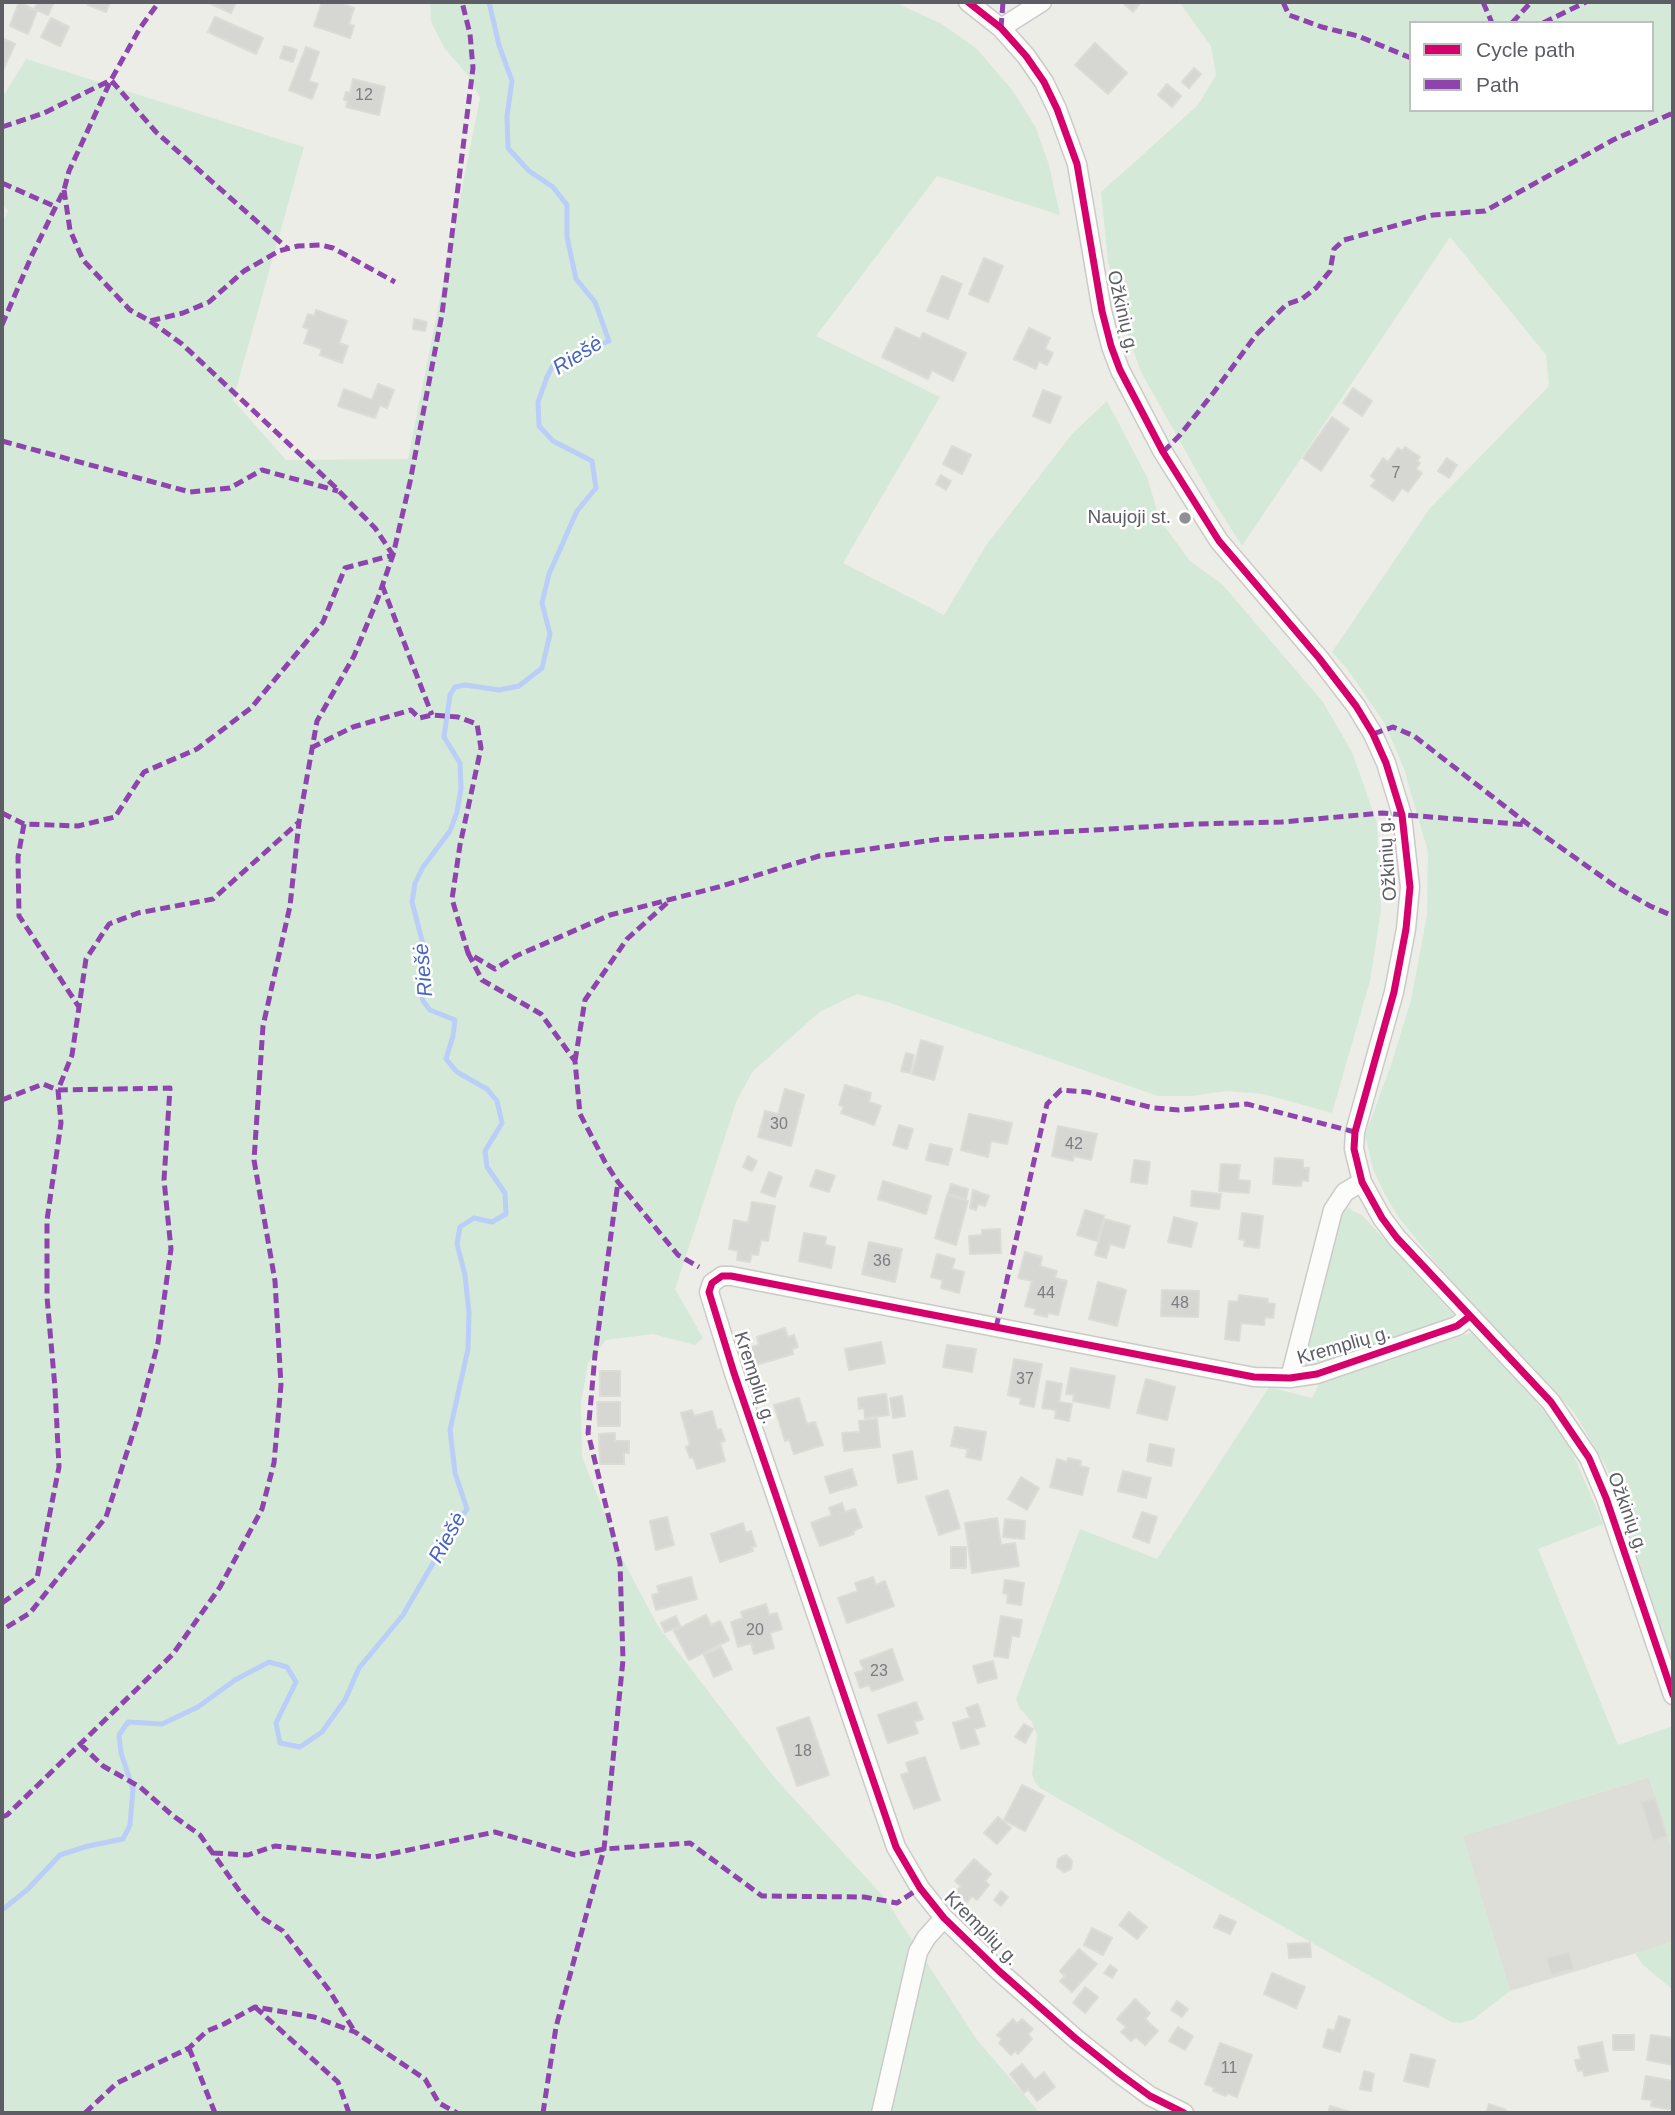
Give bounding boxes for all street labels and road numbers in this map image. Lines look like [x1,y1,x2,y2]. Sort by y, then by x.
street label: Ožkinių g. [1101,268,1143,356]
street label: Ožkinių g. [1374,816,1402,902]
street label: Kremplių g. [1295,1322,1393,1370]
street label: Kremplių g. [728,1329,780,1427]
street label: Ožkinių g. [1602,1469,1652,1557]
street label: Kremplių g. [939,1887,1023,1971]

